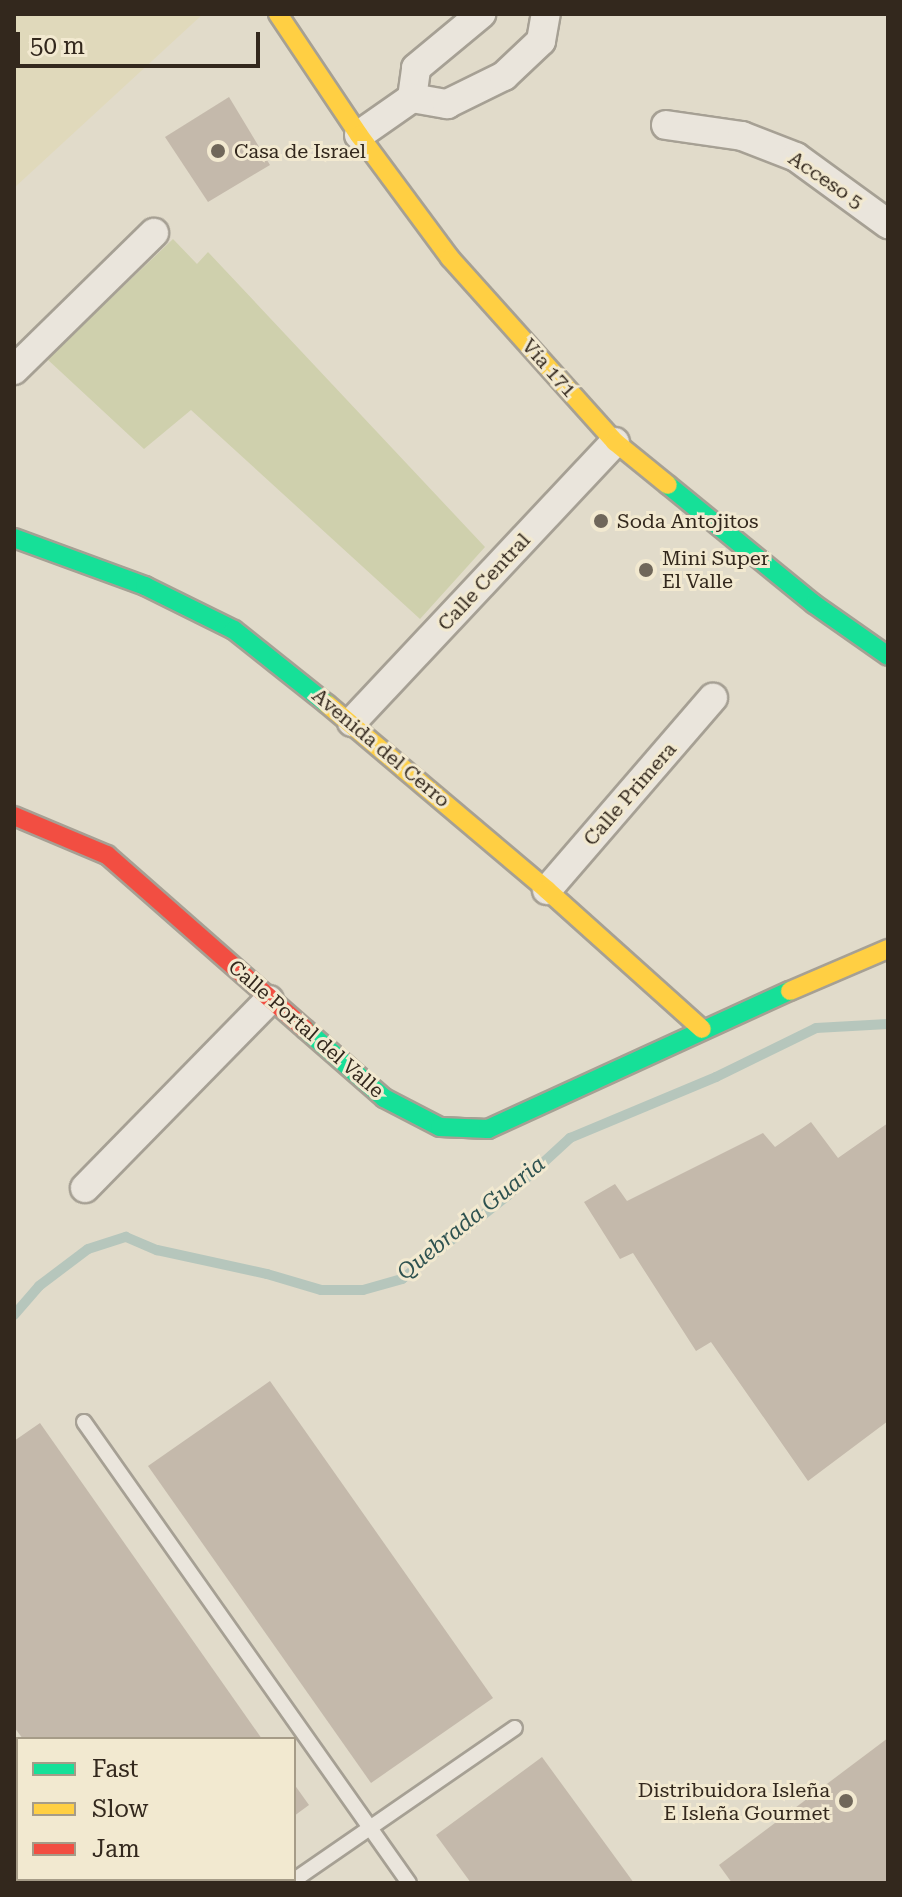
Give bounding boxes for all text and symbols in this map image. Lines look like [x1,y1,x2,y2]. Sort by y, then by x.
scale bar [20,16,264,66]
text: 50 m [30,32,85,60]
place label: Casa de Israel [234,139,366,163]
marker: Casa de Israel [209,142,227,160]
street label: Acceso 5 [784,146,868,214]
street label: Vía 171 [517,334,581,402]
place label: Soda Antojitos [617,509,759,533]
marker: Soda Antojitos [592,512,610,530]
street label: Calle Central [433,528,535,636]
place label: Mini Super El Valle [662,546,769,593]
marker: Mini Super El Valle [637,561,655,579]
street label: Avenida del Cerro [307,683,455,813]
street label: Calle Primera [579,737,681,851]
street label: Calle Portal del Valle [223,955,389,1103]
water label: Quebrada Guaria [392,1150,550,1286]
legend [16,1737,296,1881]
text: Fast [92,1755,139,1783]
place label: Distribuidora Isleña E Isleña Gourmet [638,1778,830,1825]
marker: Distribuidora Isleña E Isleña Gourmet [837,1792,855,1810]
text: Slow [92,1795,148,1823]
text: Jam [92,1835,140,1863]

